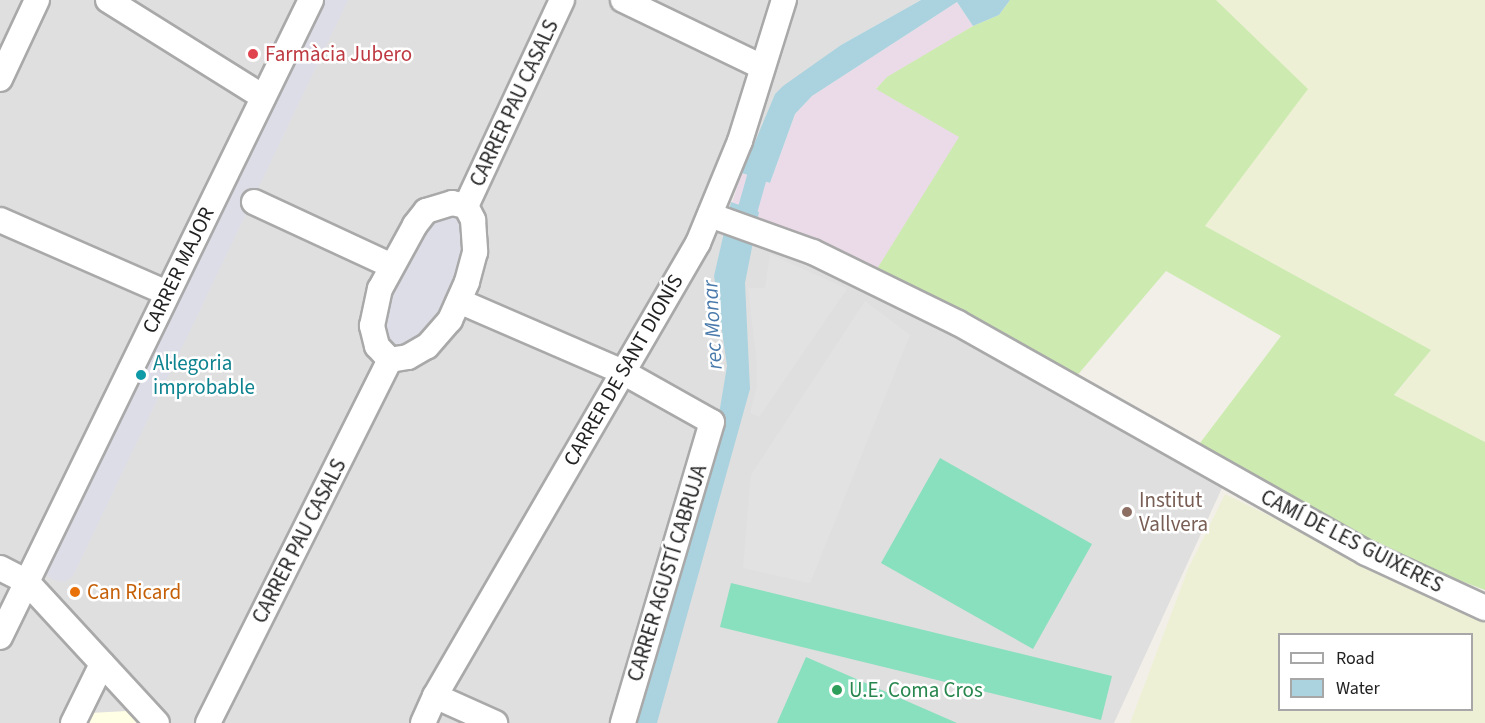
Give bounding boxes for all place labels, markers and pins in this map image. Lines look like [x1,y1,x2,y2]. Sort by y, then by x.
place label: Farmàcia Jubero [265,41,412,67]
marker: Farmàcia Jubero [246,47,260,61]
place label: Al·legoria improbable [153,350,255,400]
marker: Al·legoria improbable [134,368,148,382]
place label: Institut Vallvera [1139,487,1208,537]
marker: Institut Vallvera [1120,505,1134,519]
place label: Can Ricard [87,579,181,605]
marker: Can Ricard [68,585,82,599]
place label: U.E. Coma Cros [849,677,983,703]
marker: U.E. Coma Cros [830,683,844,697]

